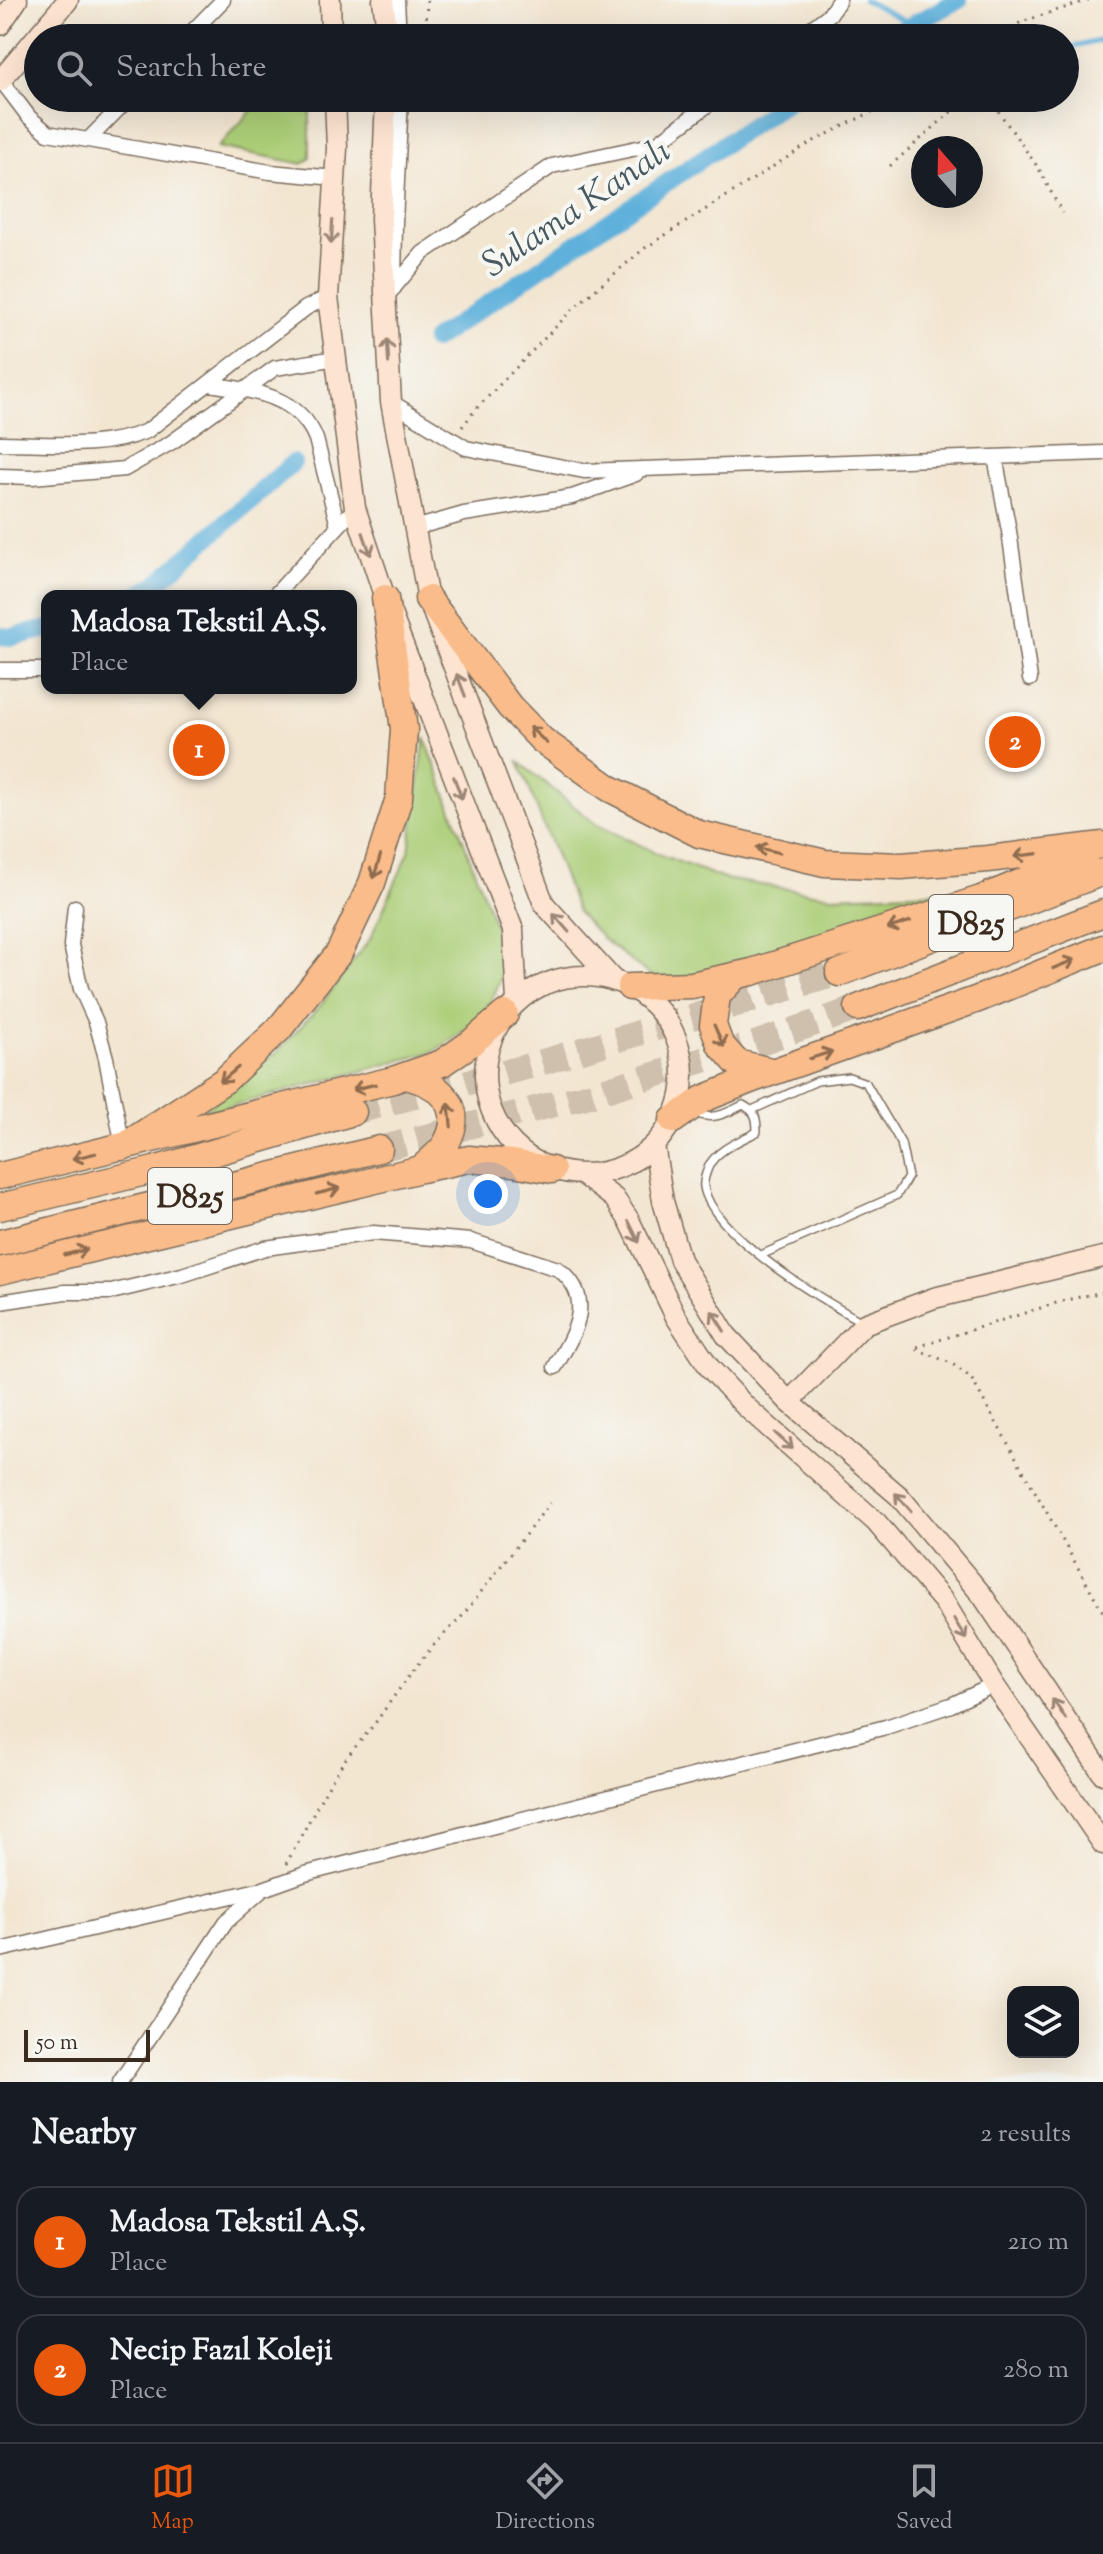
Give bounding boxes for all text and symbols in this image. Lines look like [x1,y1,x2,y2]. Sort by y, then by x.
search box [24,24,1079,112]
icon: search [52,46,96,90]
text: Search here [116,47,266,90]
water label: Sulama Kanalı [473,127,682,292]
north arrow [911,136,983,208]
one-way arrow [324,218,339,245]
one-way arrow [380,338,395,364]
one-way arrow [360,531,375,556]
popup [41,590,357,694]
text: Madosa Tekstil A.Ş. [71,602,327,645]
text: Place [71,645,128,682]
one-way arrow [453,673,467,698]
pin: 2 [989,712,1041,772]
pin: 1 [173,720,225,780]
one-way arrow [528,726,548,745]
one-way arrow [452,775,466,800]
one-way arrow [755,842,781,857]
one-way arrow [1013,847,1040,862]
one-way arrow [369,853,384,879]
road number: D825 [929,895,1013,951]
one-way arrow [552,914,570,934]
one-way arrow [887,919,912,933]
one-way arrow [1051,956,1076,970]
one-way arrow [712,1023,727,1048]
one-way arrow [808,1047,833,1062]
one-way arrow [219,1066,239,1084]
one-way arrow [351,1081,377,1096]
one-way arrow [442,1102,457,1129]
one-way arrow [72,1149,98,1164]
road number: D825 [148,1168,232,1224]
your location [468,1174,508,1214]
one-way arrow [315,1183,341,1198]
one-way arrow [627,1219,642,1243]
one-way arrow [62,1244,88,1259]
one-way arrow [710,1310,726,1333]
one-way arrow [773,1431,793,1449]
one-way arrow [894,1492,913,1512]
one-way arrow [952,1618,969,1640]
one-way arrow [1051,1699,1068,1721]
map controls [1007,1986,1079,2058]
button: layers [1007,1986,1079,2058]
scale bar [24,2026,150,2062]
text: 50 m [36,2028,78,2060]
text: Nearby [32,2110,137,2159]
text: 2 results [980,2116,1071,2153]
text: Madosa Tekstil A.Ş. [110,2202,366,2245]
text: 1 [56,2224,64,2261]
text: 210 m [1007,2224,1069,2261]
text: Place [110,2245,167,2282]
text: Necip Fazıl Koleji [110,2330,332,2373]
text: 2 [54,2352,66,2389]
text: 280 m [1003,2352,1069,2389]
text: Place [110,2373,167,2410]
tab: Map [151,2459,195,2539]
tab: Directions [496,2459,595,2539]
tab: Saved [896,2459,952,2539]

